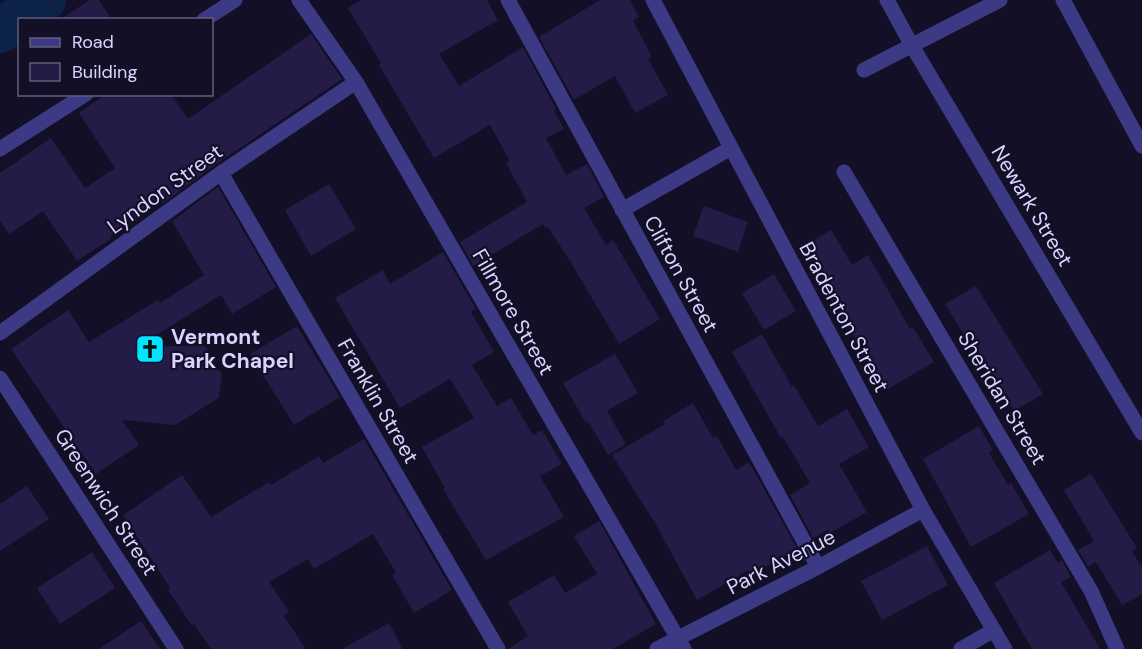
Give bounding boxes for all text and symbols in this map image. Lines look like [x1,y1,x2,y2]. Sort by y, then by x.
legend [18,18,213,96]
text: Road [72,30,114,54]
text: Building [72,60,137,84]
street label: Lyndon Street [102,138,228,240]
street label: Newark Street [985,140,1079,272]
street label: Clifton Street [637,211,725,337]
street label: Bradenton Street [793,237,895,397]
street label: Fillmore Street [466,244,560,380]
place label: Vermont Park Chapel [171,323,294,375]
street label: Sheridan Street [951,326,1053,470]
church icon: Vermont Park Chapel [134,333,166,365]
street label: Franklin Street [331,333,425,469]
street label: Greenwich Street [48,423,164,581]
street label: Park Avenue [722,523,840,601]

